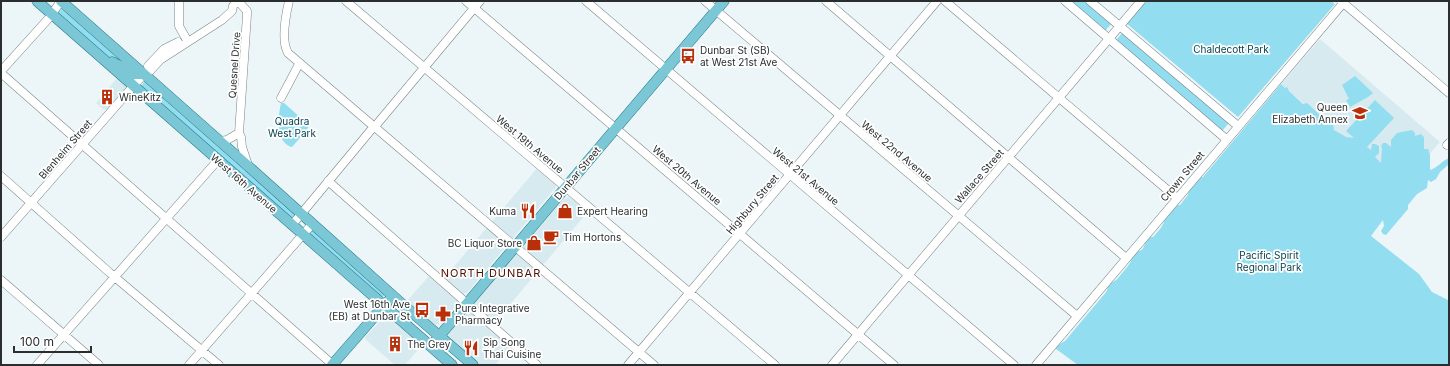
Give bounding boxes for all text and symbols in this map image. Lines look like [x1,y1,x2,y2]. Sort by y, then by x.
street label: Quesnel Drive [226,31,242,99]
park label: Chaldecott Park [1193,43,1269,55]
place label: Dunbar St (SB) at West 21st Ave [700,44,777,68]
bus stop icon: Dunbar St (SB) at West 21st Ave [679,47,697,65]
building icon: WineKitz [98,88,116,106]
place label: WineKitz [119,91,161,103]
place label: Queen Elizabeth Annex [1272,101,1349,125]
school or university icon: Queen Elizabeth Annex [1351,104,1369,122]
street label: West 19th Avenue [494,112,566,176]
park label: Quadra West Park [268,115,316,139]
street label: Blenheim Street [36,116,94,181]
street label: West 22nd Avenue [859,118,935,184]
street label: Dunbar Street [551,143,603,202]
street label: West 20th Avenue [650,143,724,207]
street label: West 21st Avenue [770,145,842,207]
street label: Wallace Street [952,146,1006,206]
street label: Crown Street [1158,148,1207,204]
street label: West 16th Avenue [208,151,280,215]
street label: Highbury Street [723,171,781,236]
restaurant icon: Kuma [519,202,537,220]
shop icon: Expert Hearing [556,202,574,220]
place label: Kuma [489,205,516,217]
place label: Expert Hearing [577,205,648,217]
cafe icon: Tim Hortons [542,228,560,246]
place label: Tim Hortons [563,231,621,243]
shop icon: BC Liquor Store [525,234,543,252]
place label: BC Liquor Store [448,237,522,249]
park label: Pacific Spirit Regional Park [1237,249,1302,273]
district label: NORTH DUNBAR [441,266,541,280]
place label: West 16th Ave (EB) at Dunbar St [329,298,411,322]
bus stop icon: West 16th Ave (EB) at Dunbar St [413,301,431,319]
place label: Pure Integrative Pharmacy [455,302,530,326]
pharmacy icon: Pure Integrative Pharmacy [434,305,452,323]
scale bar [14,328,91,354]
text: 100 m [20,334,54,349]
building icon: The Grey [386,335,404,353]
place label: Sip Song Thai Cuisine [483,336,541,360]
place label: The Grey [407,338,451,350]
restaurant icon: Sip Song Thai Cuisine [462,339,480,357]

